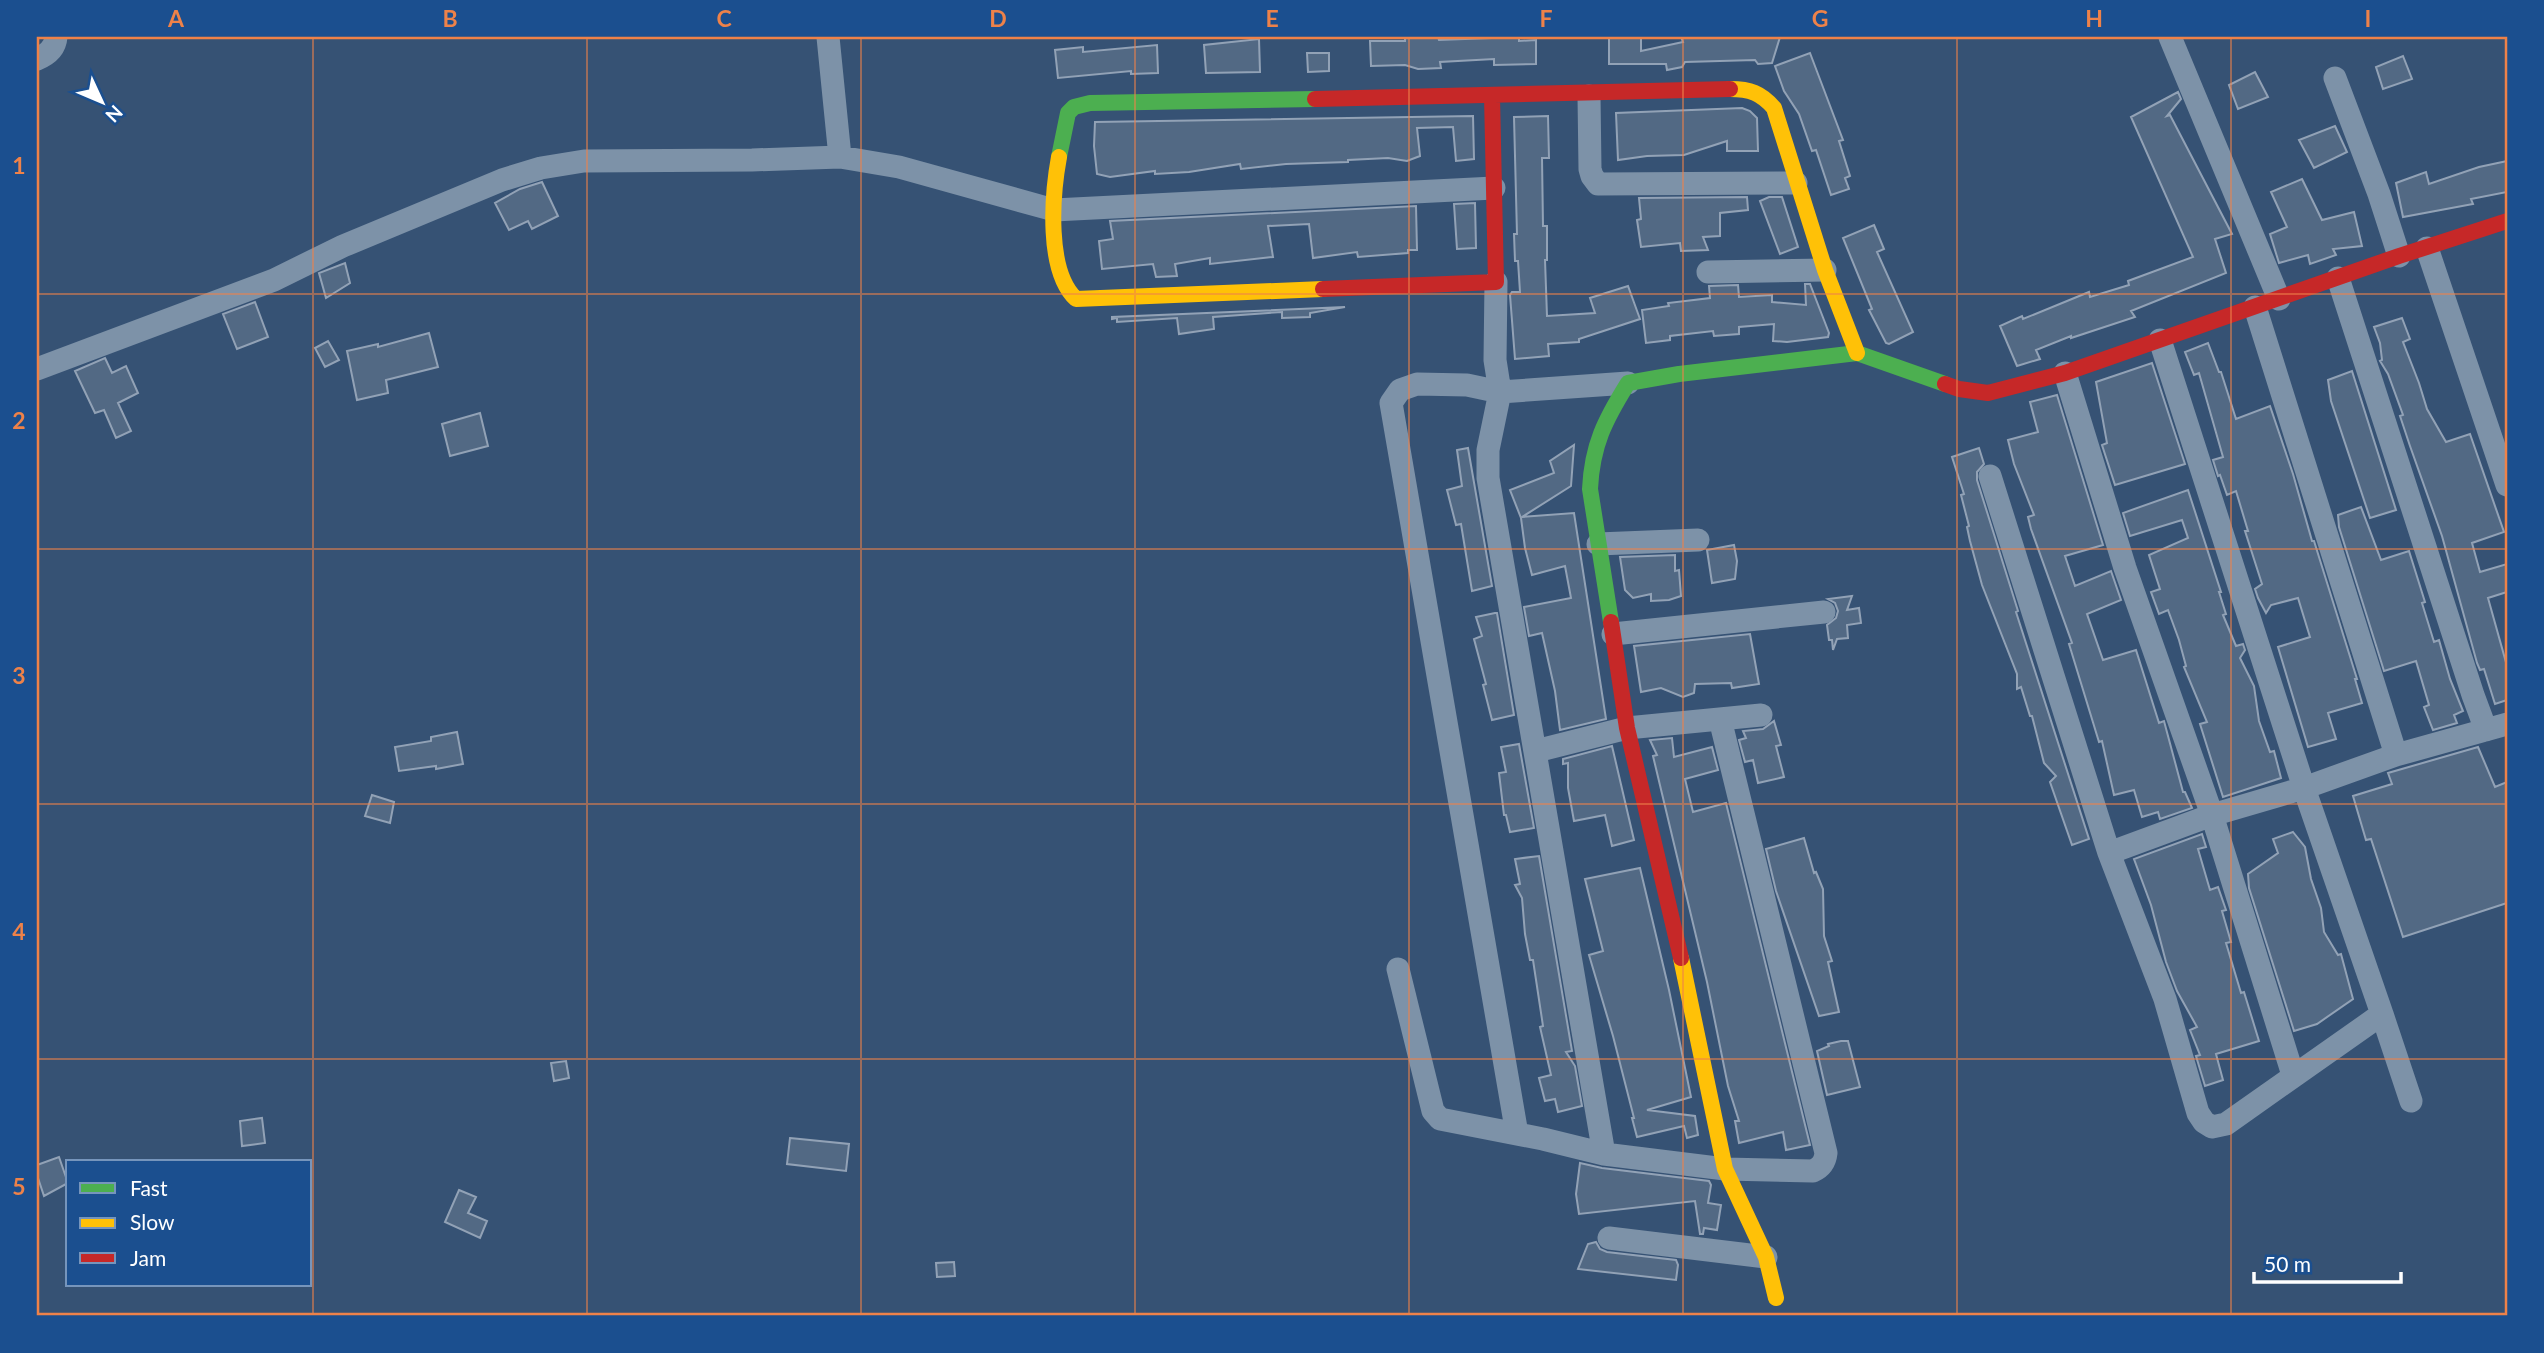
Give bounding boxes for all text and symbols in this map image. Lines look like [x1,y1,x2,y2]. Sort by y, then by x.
text: A [167,4,185,32]
text: B [442,4,458,32]
text: C [716,4,732,32]
text: D [989,4,1007,32]
text: E [1265,4,1279,32]
text: F [1539,4,1553,32]
text: G [1812,4,1828,32]
text: H [2085,4,2103,32]
text: I [2365,4,2371,32]
north arrow [66,66,136,136]
text: N [101,101,128,127]
text: 1 [12,151,26,179]
text: 2 [12,406,26,434]
text: 3 [12,661,26,689]
text: 4 [12,917,26,945]
legend [66,1160,312,1286]
text: 5 [12,1172,26,1200]
text: Fast [130,1175,168,1200]
text: Slow [130,1209,175,1234]
scale bar [2254,1241,2400,1285]
text: Jam [130,1245,166,1270]
text: 50 m [2264,1251,2311,1276]

